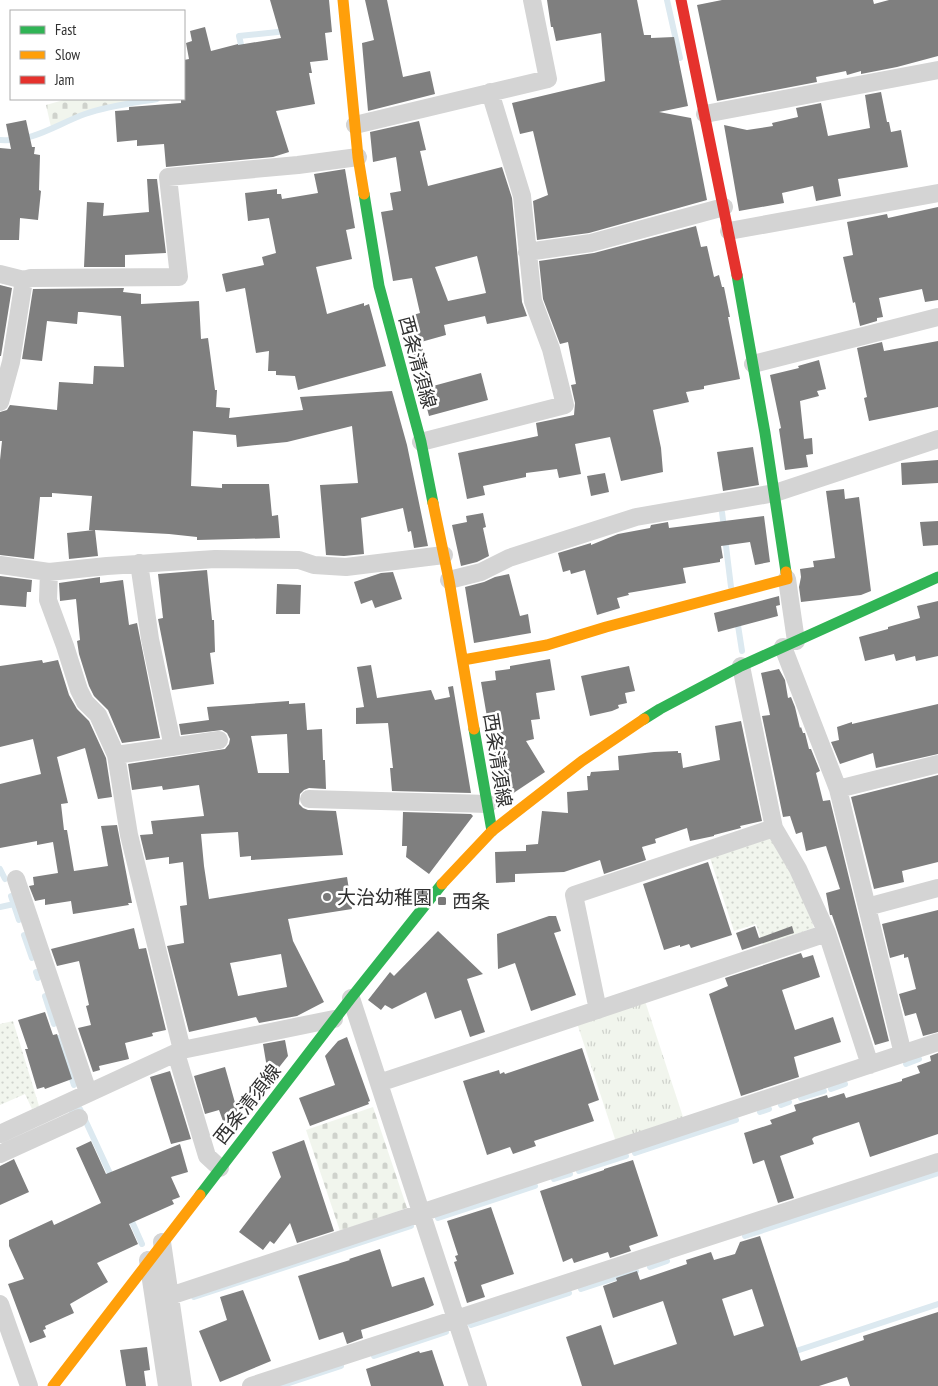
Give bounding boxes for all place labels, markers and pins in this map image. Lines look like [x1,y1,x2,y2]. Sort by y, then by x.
place label: 大治幼稚園 [337,885,432,909]
place label: 西条 [452,889,490,913]
marker: 大治幼稚園 [321,891,333,903]
marker: 西条 [436,895,448,907]

